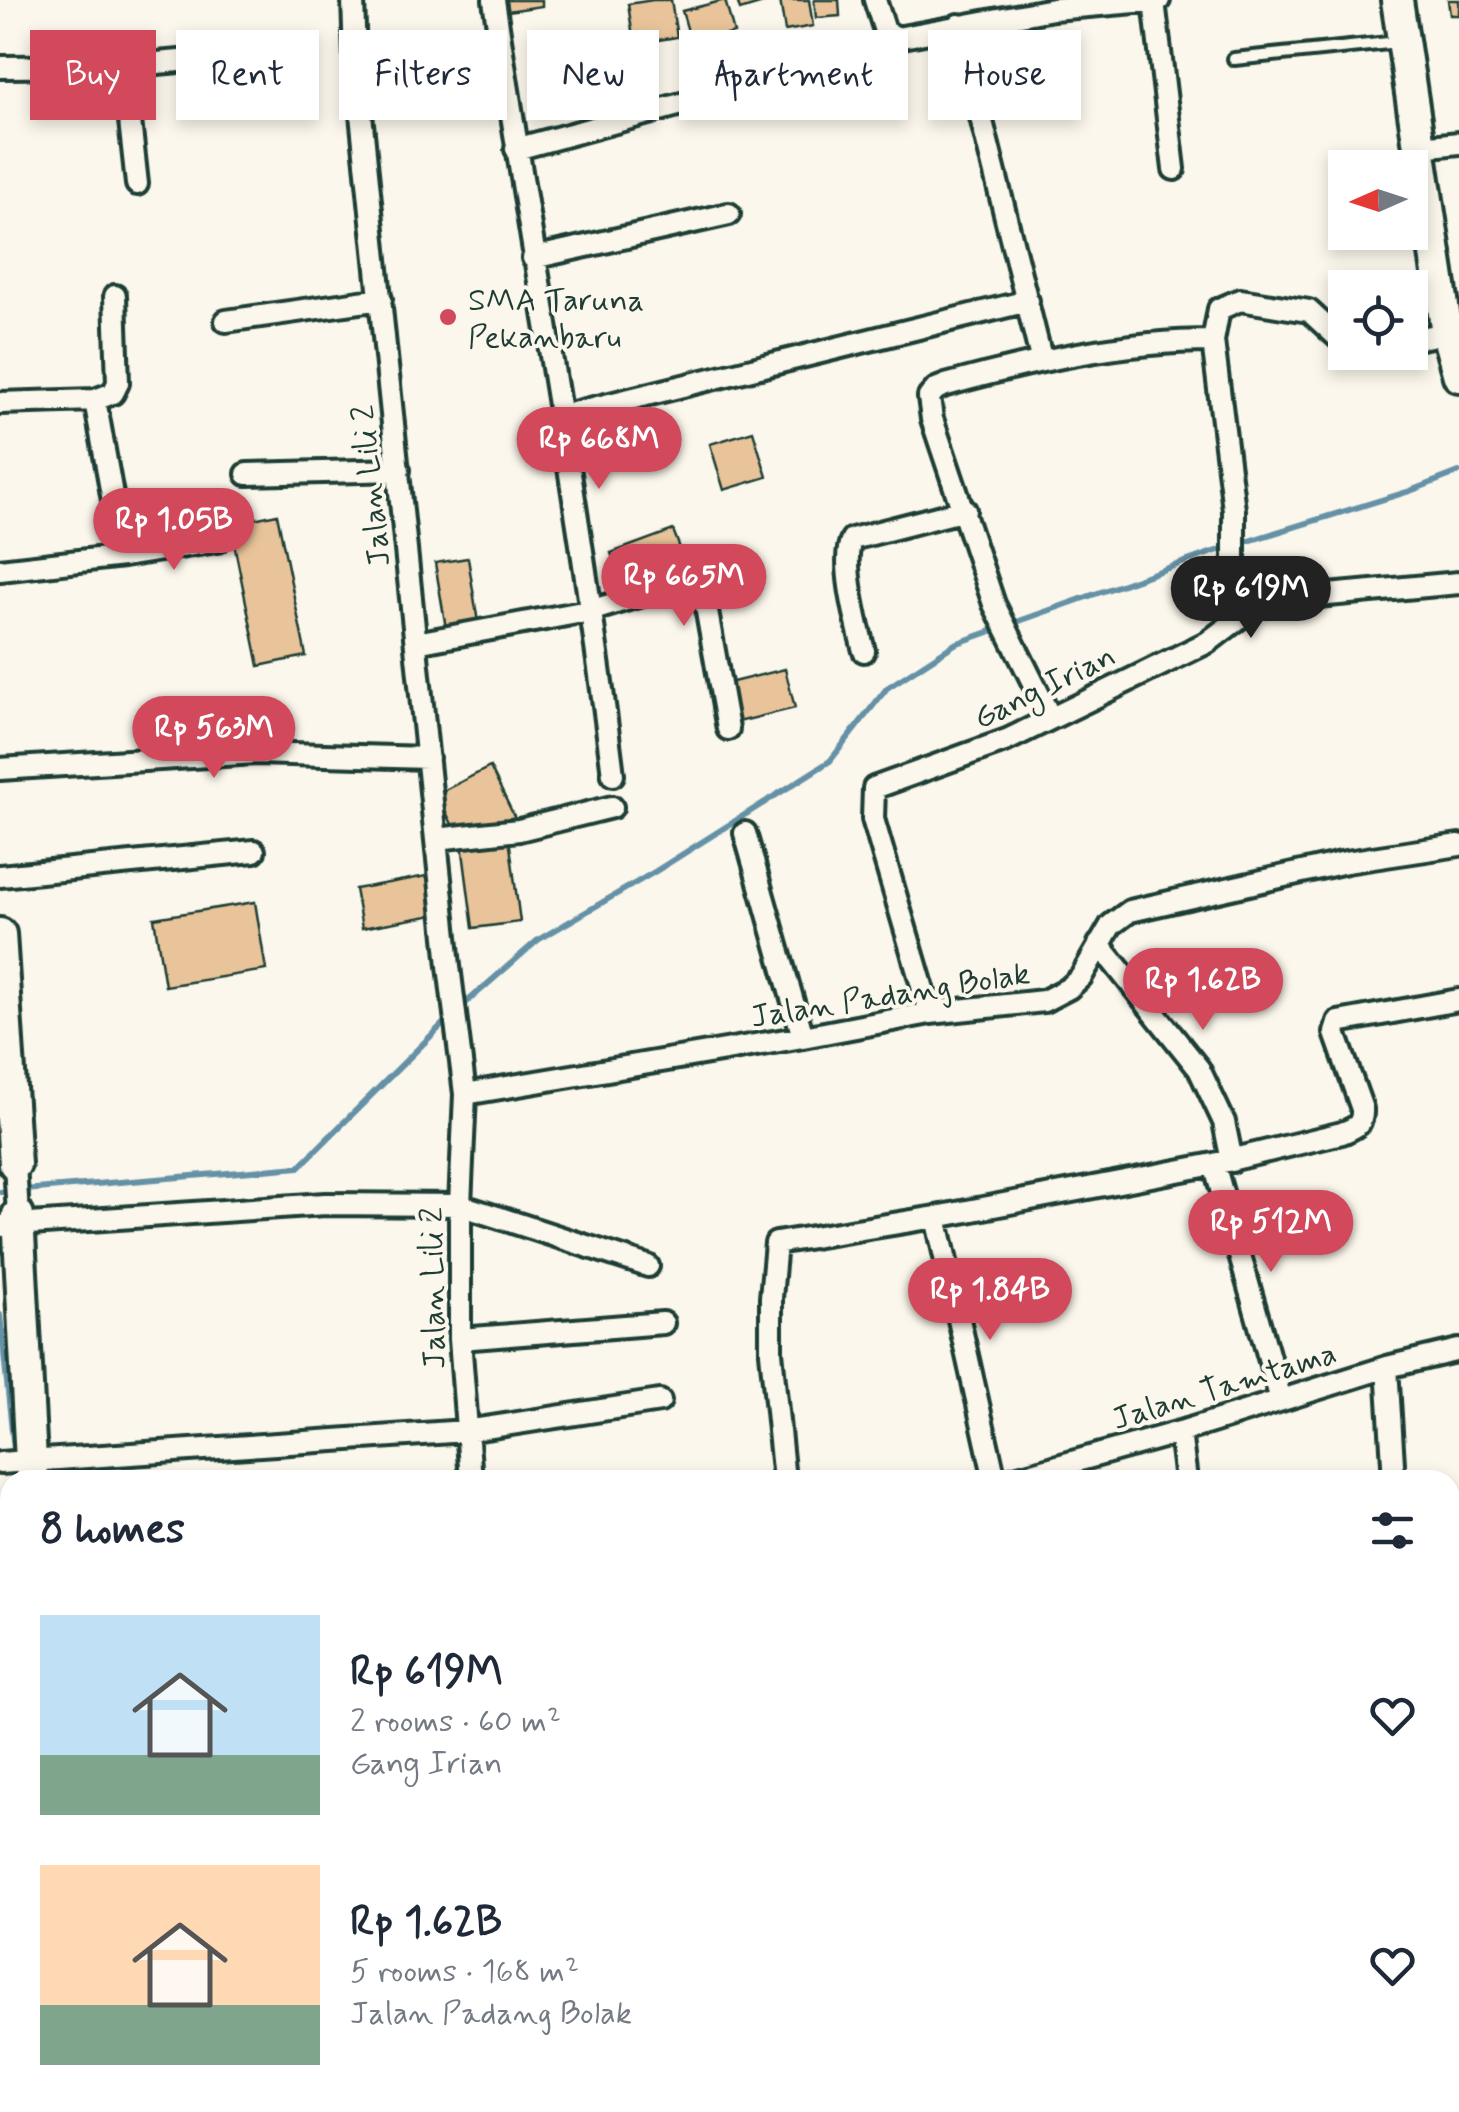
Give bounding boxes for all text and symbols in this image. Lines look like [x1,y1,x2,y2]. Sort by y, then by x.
chip: Buy [30,30,156,120]
chip: Rent [176,30,319,120]
chip: Filters [339,30,507,120]
chip: New [527,30,659,120]
chip: Apartment [679,30,908,120]
chip: House [928,30,1081,120]
north arrow [1328,150,1428,250]
map controls [1328,150,1428,370]
button: locate [1328,270,1428,370]
place label: SMA Taruna Pekanbaru [468,280,644,359]
marker: SMA Taruna Pekanbaru [437,306,459,328]
street label: Jalan Lili 2 [343,403,401,569]
pin: Rp 668M [507,407,691,492]
text: Rp 668M [539,418,659,460]
pin: Rp 1.05B [71,488,277,573]
text: Rp 1.05B [115,499,233,541]
pin: Rp 665M [592,544,776,629]
text: Rp 665M [623,555,745,597]
pin: Rp 619M [1159,556,1343,641]
text: Rp 619M [1193,567,1309,609]
street label: Gang Irian [967,635,1124,742]
pin: Rp 563M [122,696,306,781]
text: Rp 563M [154,707,274,749]
pin: Rp 1.62B [1100,948,1306,1033]
street label: Jalan Padang Bolak [748,953,1033,1039]
text: Rp 1.62B [1145,959,1261,1001]
pin: Rp 512M [1179,1190,1363,1275]
text: Rp 512M [1210,1201,1332,1243]
street label: Jalan Lili 2 [412,1207,456,1369]
pin: Rp 1.84B [887,1258,1093,1343]
text: Rp 1.84B [930,1269,1050,1311]
street label: Jalan Tamtama [1107,1333,1342,1441]
text: 8 homes [40,1503,185,1558]
icon: filters [1365,1503,1420,1558]
text: Rp 619M [350,1646,503,1701]
icon: home [120,1655,240,1775]
icon: heart [1365,1688,1420,1743]
text: 2 rooms · 60 m² [350,1701,561,1743]
text: Gang Irian [350,1743,503,1785]
text: Rp 1.62B [350,1896,502,1951]
icon: home [120,1905,240,2025]
icon: heart [1365,1938,1420,1993]
text: 5 rooms · 168 m² [350,1951,579,1993]
text: Jalan Padang Bolak [350,1993,632,2035]

